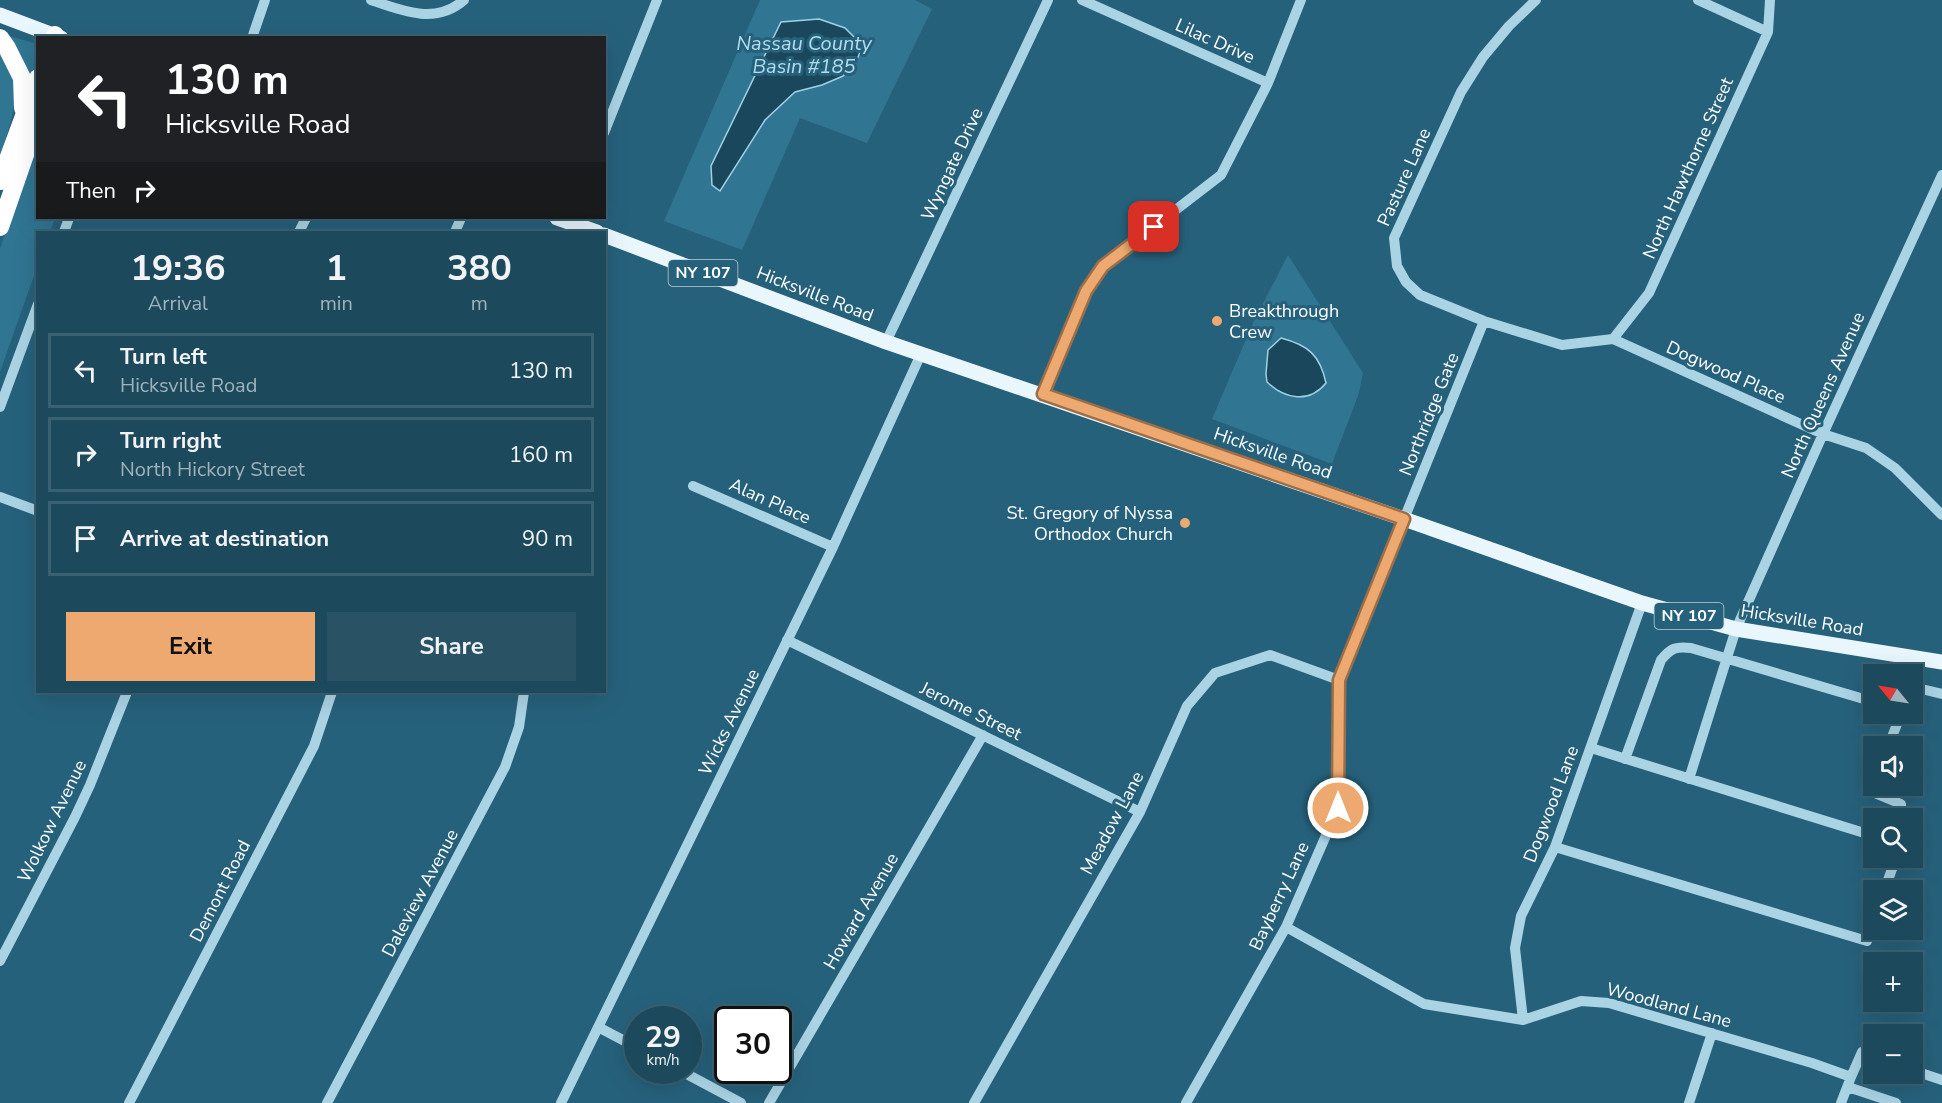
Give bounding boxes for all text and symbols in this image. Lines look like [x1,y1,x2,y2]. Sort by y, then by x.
street label: Lilac Drive [1172,13,1258,69]
water label: Nassau County Basin #185 [736,30,872,80]
text: 130 m [165,52,289,109]
icon: left [66,60,144,138]
street label: North Hawthorne Street [1637,73,1739,263]
street label: Wyngate Drive [915,104,989,224]
text: Hicksville Road [165,106,350,143]
street label: Pasture Lane [1372,124,1436,230]
icon: right [128,174,161,207]
text: Then [66,176,116,206]
pin [1128,201,1179,252]
icon: arrive [1137,210,1170,243]
text: 19:36 [130,244,226,293]
text: 1 [325,244,347,293]
text: 380 [447,244,512,293]
road number: NY 107 [668,260,738,286]
street label: Hicksville Road [753,261,877,327]
text: Arrival [148,290,208,317]
text: min [320,290,353,317]
text: m [471,290,488,317]
place label: Breakthrough Crew [1229,299,1339,344]
street label: North Queens Avenue [1776,308,1870,482]
marker: Breakthrough Crew [1210,314,1224,328]
street label: Dogwood Place [1663,335,1789,409]
text: Turn left [120,342,207,372]
street label: Northridge Gate [1393,349,1465,479]
icon: left [69,354,102,387]
text: 130 m [509,356,573,386]
text: Hicksville Road [120,372,257,399]
street label: Hicksville Road [1211,422,1335,484]
text: Turn right [120,426,221,456]
icon: right [69,438,102,471]
text: 160 m [509,440,573,470]
text: North Hickory Street [120,456,305,483]
street label: Alan Place [725,472,815,530]
place label: St. Gregory of Nyssa Orthodox Church [1007,501,1173,546]
marker: St. Gregory of Nyssa Orthodox Church [1178,516,1192,530]
icon: arrive [69,522,102,555]
text: Arrive at destination [120,524,329,554]
text: 90 m [522,524,573,554]
street label: Hicksville Road [1739,598,1865,642]
road number: NY 107 [1654,603,1724,629]
button: Exit [66,612,315,681]
button: Share [327,612,576,681]
north arrow [1863,664,1923,724]
map controls [1863,664,1923,1084]
street label: Wicks Avenue [693,665,765,779]
street label: Jerome Street [915,676,1027,746]
button: sound [1863,736,1923,796]
street label: Dogwood Lane [1518,742,1584,866]
street label: Wolkow Avenue [12,756,92,886]
street label: Meadow Lane [1075,767,1149,879]
position arrow [1306,776,1370,840]
button: search [1863,808,1923,868]
street label: Daleview Avenue [376,825,464,961]
street label: Demont Road [184,836,256,946]
street label: Bayberry Lane [1243,838,1315,954]
street label: Howard Avenue [818,848,904,974]
button: layers [1863,880,1923,940]
button: + [1863,952,1923,1012]
street label: Woodland Lane [1604,977,1734,1033]
speed limit sign: 30 [714,1006,792,1084]
text: 29 [645,1017,681,1058]
button: − [1863,1024,1923,1084]
text: km/h [646,1050,680,1070]

